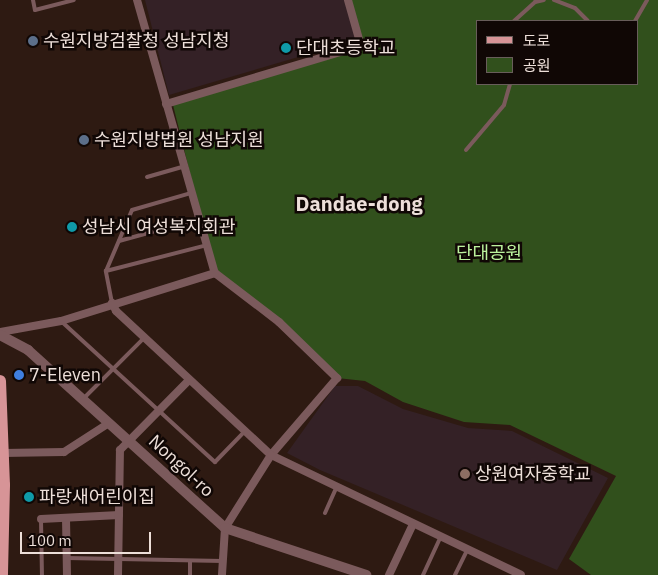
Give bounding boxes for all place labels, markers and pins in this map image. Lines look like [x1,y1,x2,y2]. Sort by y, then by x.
place label: 수원지방검찰청 성남지청 [43,30,229,52]
marker: 수원지방검찰청 성남지청 [27,35,39,47]
place label: 단대초등학교 [296,37,395,59]
marker: 단대초등학교 [280,42,292,54]
place label: 수원지방법원 성남지원 [94,129,264,151]
marker: 수원지방법원 성남지원 [78,134,90,146]
place label: 성남시 여성복지회관 [82,216,235,238]
marker: 성남시 여성복지회관 [66,221,78,233]
place label: 7-Eleven [29,364,101,386]
marker: 7-Eleven [13,369,25,381]
place label: 상원여자중학교 [475,463,591,485]
marker: 상원여자중학교 [459,468,471,480]
place label: 파랑새어린이집 [39,486,155,508]
marker: 파랑새어린이집 [23,491,35,503]

